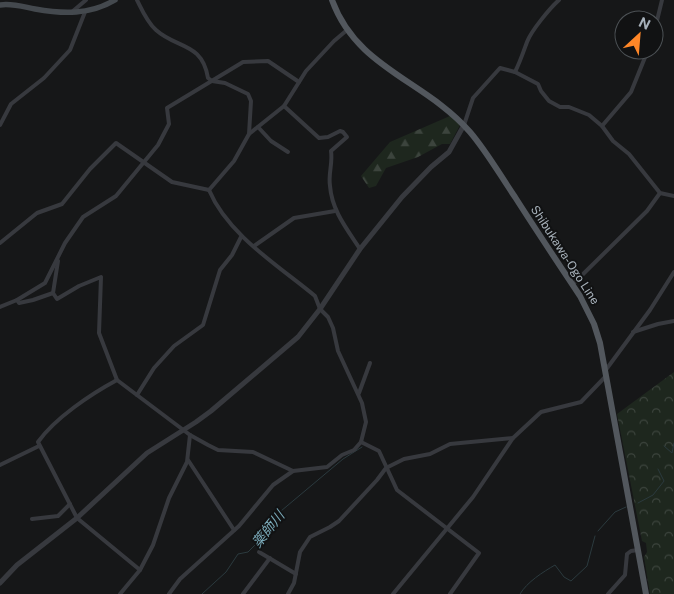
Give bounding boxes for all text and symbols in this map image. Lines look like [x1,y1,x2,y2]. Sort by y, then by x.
north arrow [614,10,664,60]
text: N [636,14,653,33]
street label: Shibukawa-Ogo Line [528,203,602,307]
water label: 薬師川 [249,506,289,550]

